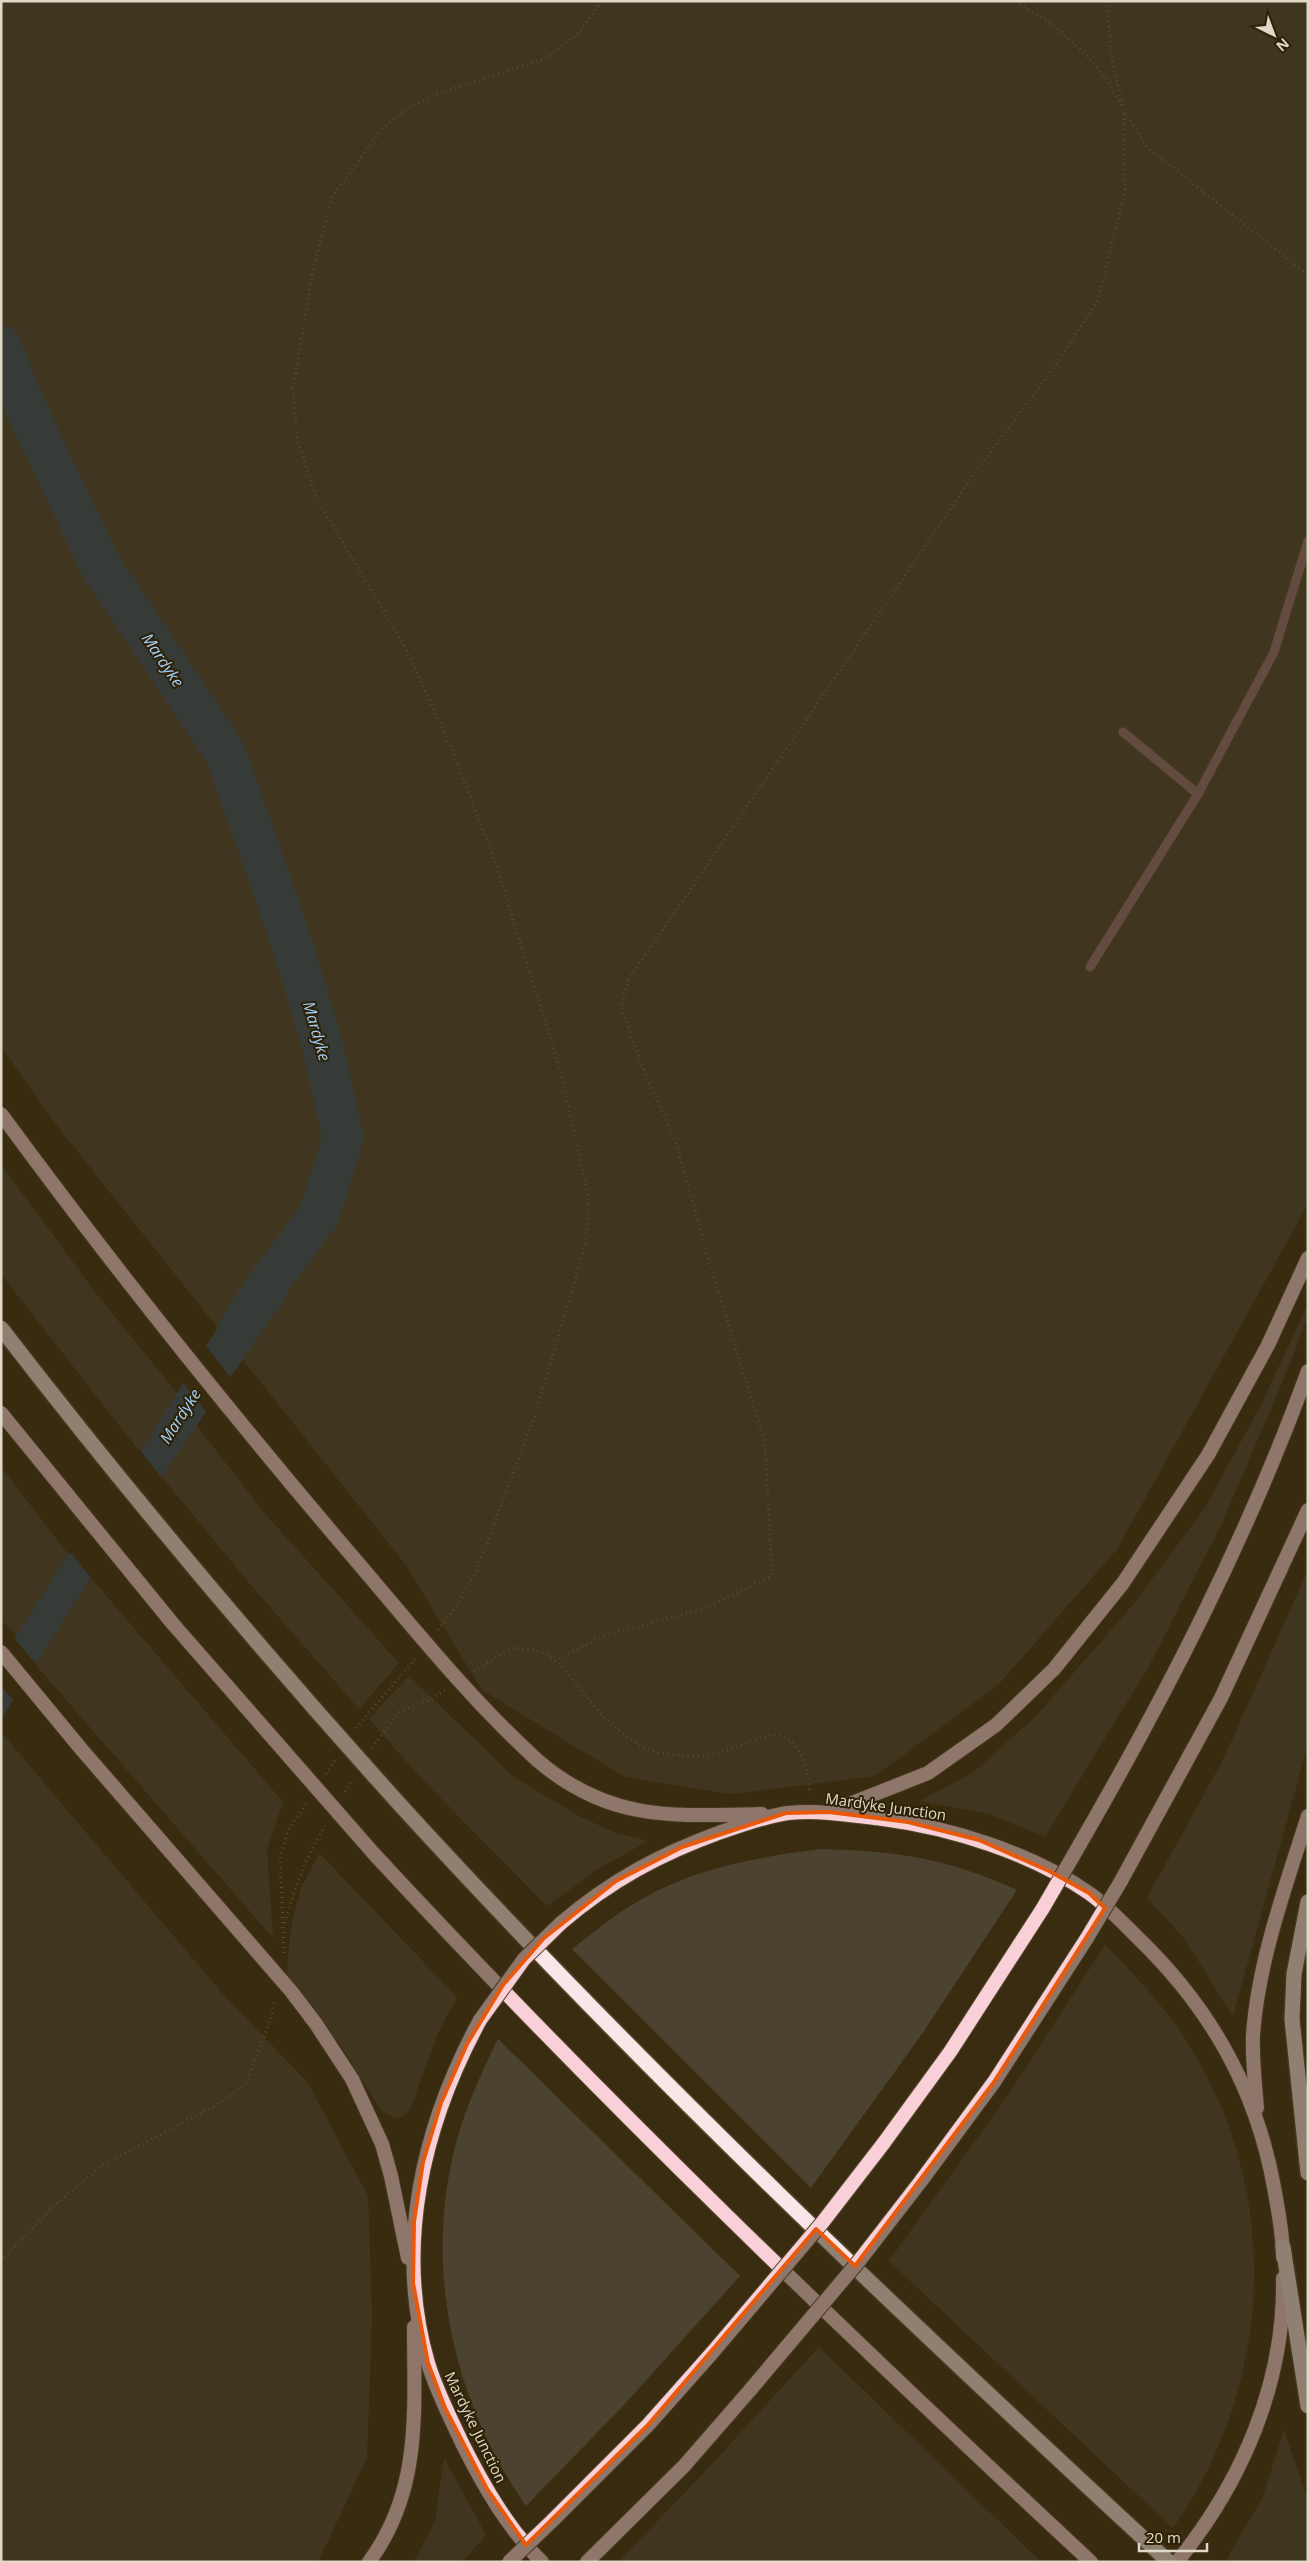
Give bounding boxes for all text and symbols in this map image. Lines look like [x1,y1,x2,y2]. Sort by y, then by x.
north arrow [1249,10,1299,60]
text: N [1272,34,1294,56]
water label: Mardyke [137,628,189,692]
water label: Mardyke [298,999,336,1063]
water label: Mardyke [154,1384,206,1448]
street label: Mardyke Junction [824,1788,948,1824]
street label: Mardyke Junction [440,2368,512,2486]
scale bar [1139,2520,1206,2552]
text: 20 m [1146,2527,1181,2547]

